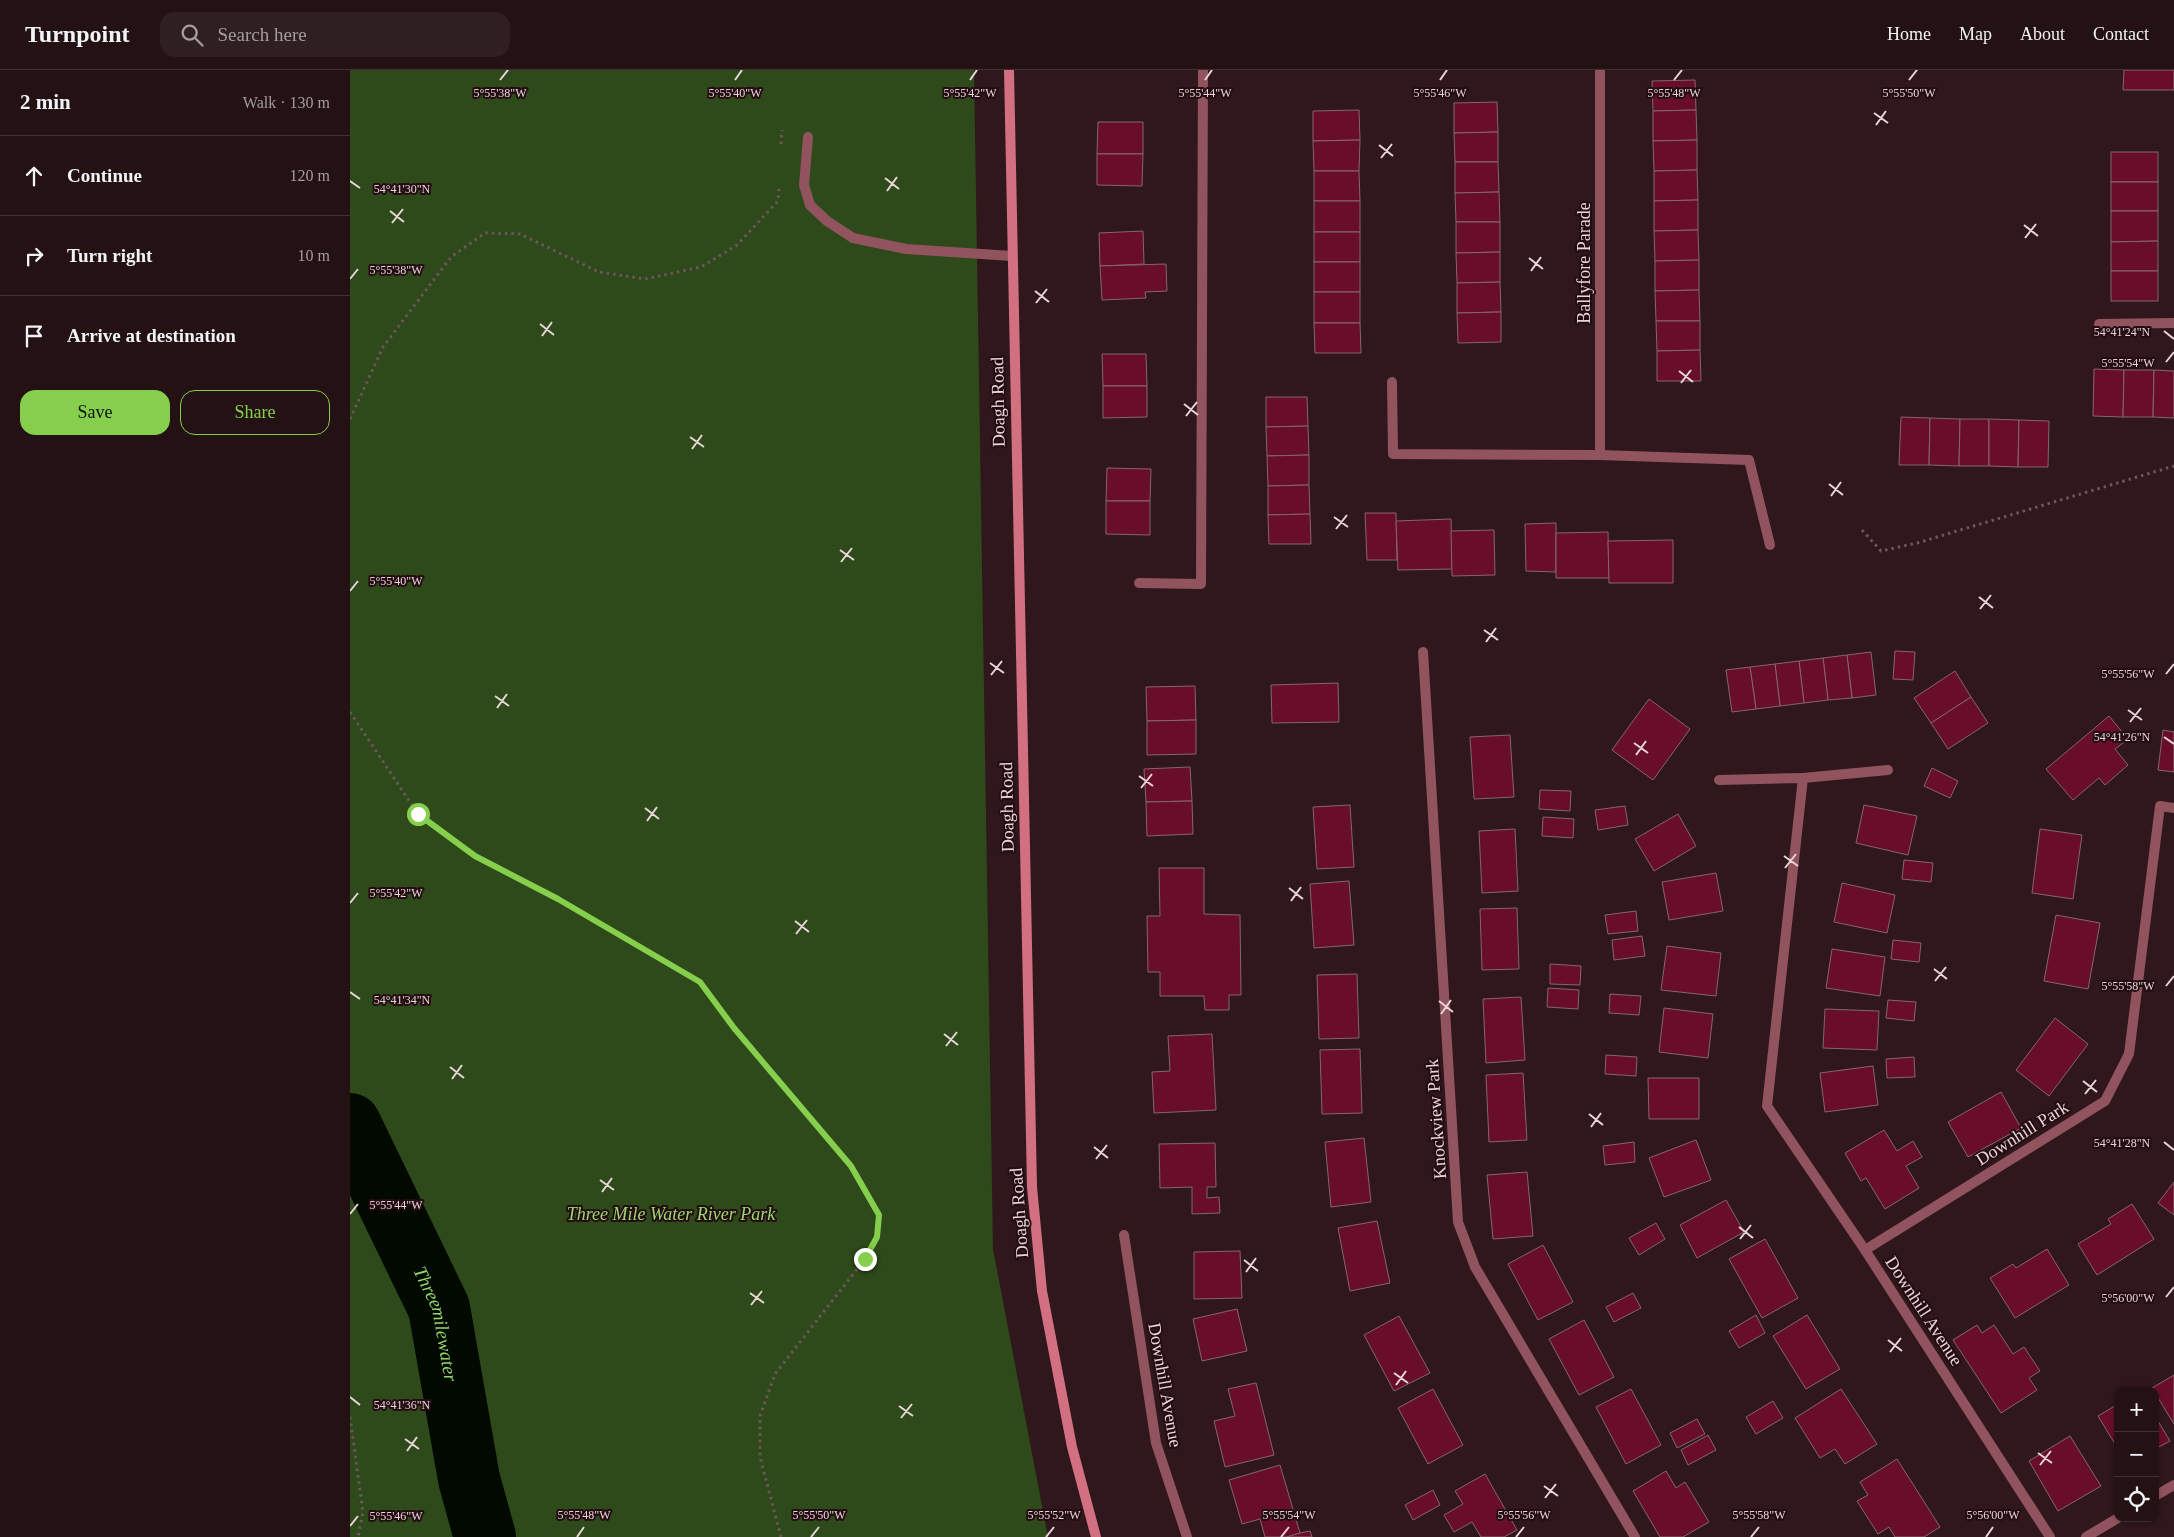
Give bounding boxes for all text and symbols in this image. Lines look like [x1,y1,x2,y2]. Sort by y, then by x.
search box [160,12,510,57]
text: Turnpoint [25,21,130,47]
icon: search [178,21,206,49]
text: Search here [218,24,307,45]
text: Home [1887,24,1931,44]
text: Map [1959,24,1992,44]
text: About [2020,24,2065,44]
text: Contact [2093,24,2149,44]
text: 5°55'38"W [473,86,527,100]
text: 5°55'40"W [708,86,762,100]
text: 5°55'42"W [943,86,997,100]
text: 5°55'44"W [1178,86,1232,100]
text: 5°55'46"W [1413,86,1467,100]
text: 5°55'48"W [1647,86,1701,100]
text: 5°55'50"W [1882,86,1936,100]
text: 2 min [20,90,71,114]
text: Walk · 130 m [243,94,330,111]
icon: ahead [20,162,48,190]
text: Continue [67,165,142,186]
text: 120 m [290,167,330,184]
text: 54°41'30"N [374,182,431,196]
street label: Ballyfore Parade [1574,202,1594,324]
icon: right [20,242,48,270]
text: Turn right [67,245,152,266]
text: 10 m [298,247,330,264]
text: 5°55'38"W [369,263,423,277]
icon: arrive [20,322,48,350]
text: Arrive at destination [67,325,236,346]
text: 54°41'24"N [2094,325,2151,339]
text: 5°55'54"W [2101,356,2155,370]
street label: Doagh Road [987,357,1009,447]
button: Save [20,390,170,435]
button: Share [180,390,330,435]
text: 5°55'40"W [369,574,423,588]
text: 5°55'56"W [2101,667,2155,681]
text: 54°41'26"N [2094,730,2151,744]
street label: Doagh Road [996,762,1018,852]
route start [407,803,430,826]
text: 5°55'42"W [369,886,423,900]
text: 5°55'58"W [2101,979,2155,993]
text: 54°41'34"N [374,993,431,1007]
street label: Knockview Park [1422,1058,1450,1180]
street label: Downhill Park [1972,1097,2072,1169]
text: 54°41'28"N [2094,1136,2151,1150]
street label: Doagh Road [1006,1167,1032,1259]
text: 5°55'44"W [369,1198,423,1212]
park label: Three Mile Water River Park [567,1204,776,1224]
route end [854,1248,877,1271]
street label: Downhill Avenue [1881,1253,1967,1369]
water label: Threemilewater [410,1263,462,1384]
text: 5°56'00"W [2101,1291,2155,1305]
street label: Downhill Avenue [1144,1321,1186,1449]
map controls [2114,1387,2159,1522]
button: + [2114,1387,2159,1432]
text: 54°41'36"N [374,1398,431,1412]
button: − [2114,1432,2159,1477]
button: locate [2114,1477,2159,1522]
text: 5°55'48"W [557,1508,611,1522]
text: 5°55'50"W [792,1508,846,1522]
text: 5°55'52"W [1027,1508,1081,1522]
text: 5°55'54"W [1262,1508,1316,1522]
text: 5°55'56"W [1497,1508,1551,1522]
text: 5°55'58"W [1732,1508,1786,1522]
text: 5°56'00"W [1966,1508,2020,1522]
text: 5°55'46"W [369,1509,423,1523]

